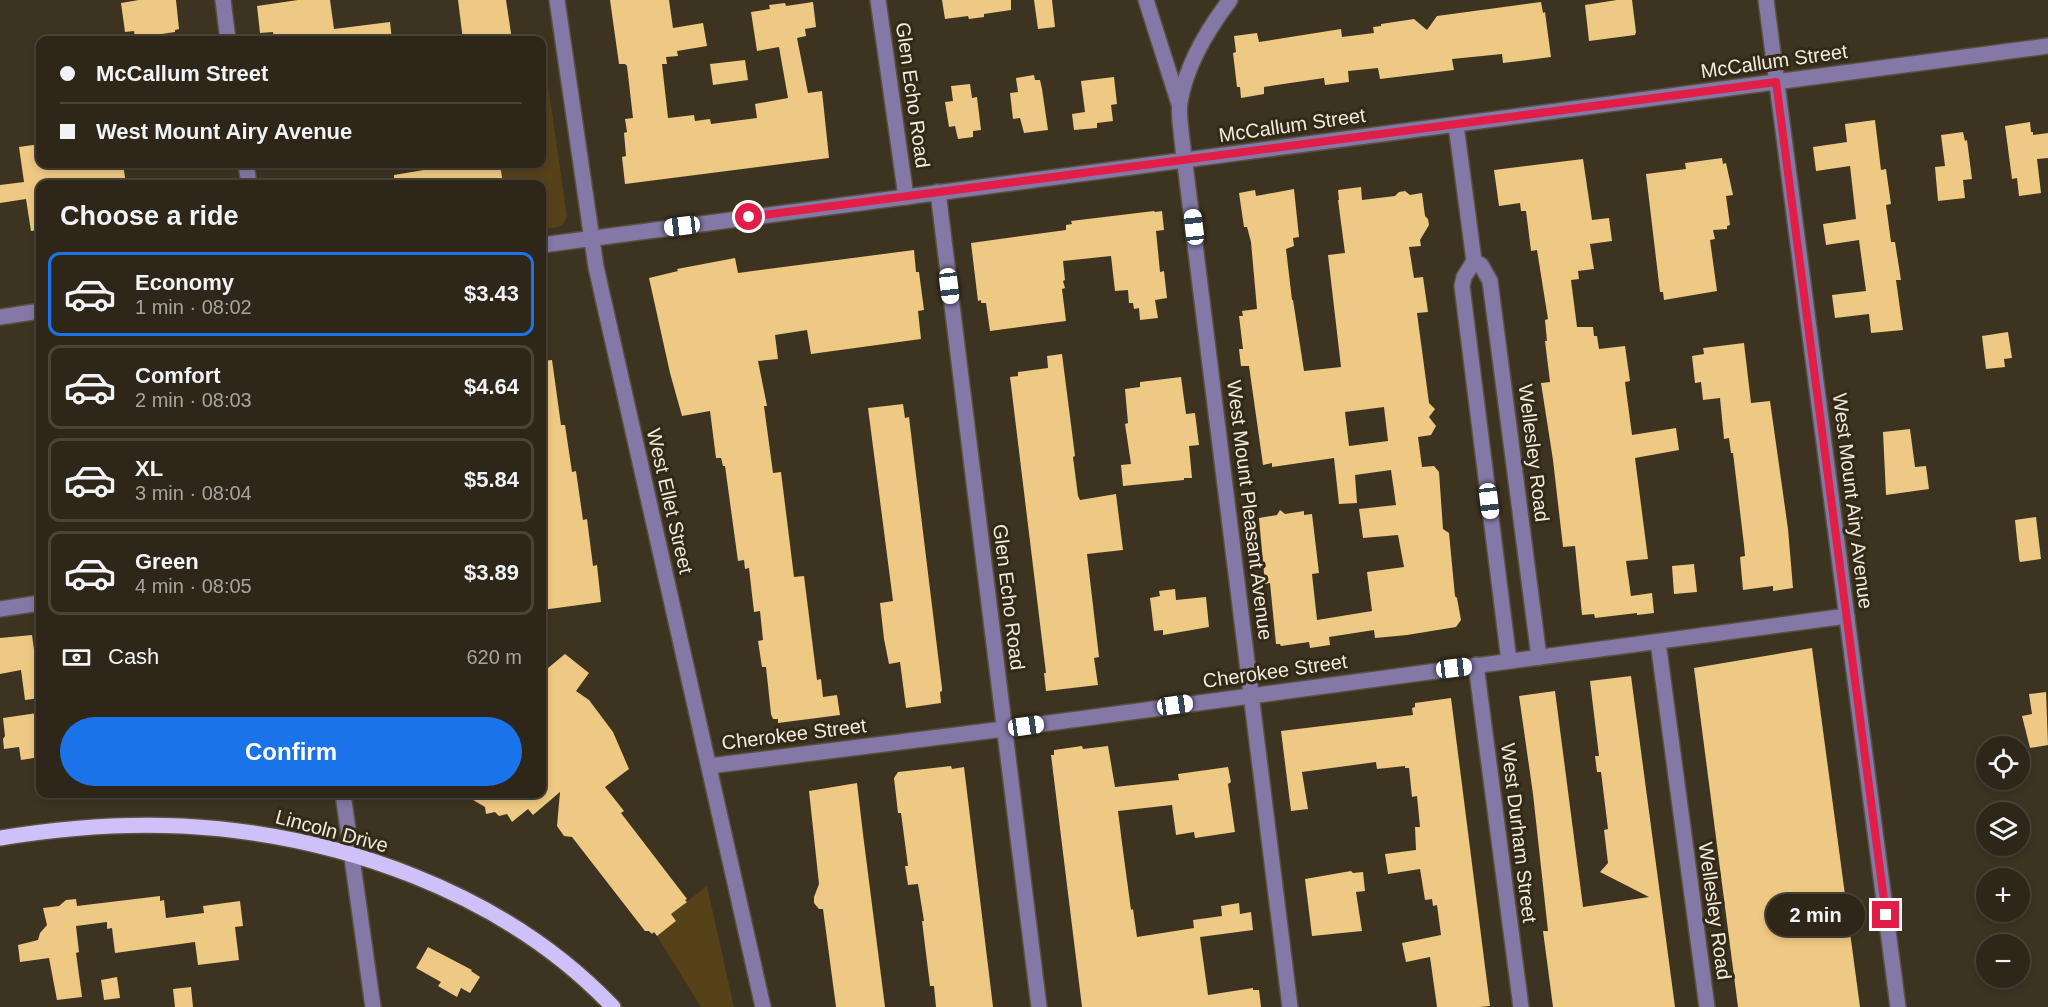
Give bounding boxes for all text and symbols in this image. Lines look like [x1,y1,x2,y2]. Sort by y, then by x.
street label: Glen Echo Road [892,21,934,169]
street label: McCallum Street [1699,40,1849,82]
text: McCallum Street [96,61,268,86]
street label: McCallum Street [1217,104,1367,146]
text: West Mount Airy Avenue [96,119,352,144]
text: Choose a ride [60,201,239,231]
route start [735,203,762,230]
car [1183,208,1205,246]
car [663,215,701,237]
icon: car [63,267,117,321]
car [938,267,960,305]
text: Economy [135,270,234,295]
text: $3.43 [464,281,519,306]
text: 1 min · 08:02 [135,296,252,318]
icon: car [63,360,117,414]
text: Comfort [135,363,221,388]
text: $4.64 [464,374,519,399]
street label: West Mount Pleasant Avenue [1223,379,1277,641]
street label: Wellesley Road [1515,383,1553,523]
text: 2 min · 08:03 [135,389,252,411]
street label: West Mount Airy Avenue [1829,392,1877,610]
street label: West Ellet Street [643,426,698,576]
icon: car [63,453,117,507]
text: XL [135,456,163,481]
text: $5.84 [464,467,519,492]
text: 3 min · 08:04 [135,482,252,504]
car [1478,482,1500,520]
street label: Glen Echo Road [989,523,1029,671]
icon: car [63,546,117,600]
text: Green [135,549,199,574]
text: $3.89 [464,560,519,585]
text: 4 min · 08:05 [135,575,252,597]
icon: cash [60,641,93,674]
text: Cash [108,644,159,669]
text: 620 m [466,646,522,668]
street label: Cherokee Street [1201,650,1349,692]
car [1435,657,1473,679]
car [1156,694,1194,716]
street label: Cherokee Street [720,714,868,754]
car [1007,715,1045,737]
button: Confirm [60,717,522,786]
map controls [1976,736,2030,988]
button: locate [1976,736,2030,790]
street label: West Durham Street [1497,742,1541,925]
button: layers [1976,802,2030,856]
street label: Lincoln Drive [273,805,391,857]
street label: Wellesley Road [1694,841,1736,981]
button: + [1976,868,2030,922]
callout: 2 min [1766,894,1865,936]
route end [1872,901,1899,928]
text: 2 min [1789,904,1842,926]
button: − [1976,934,2030,988]

